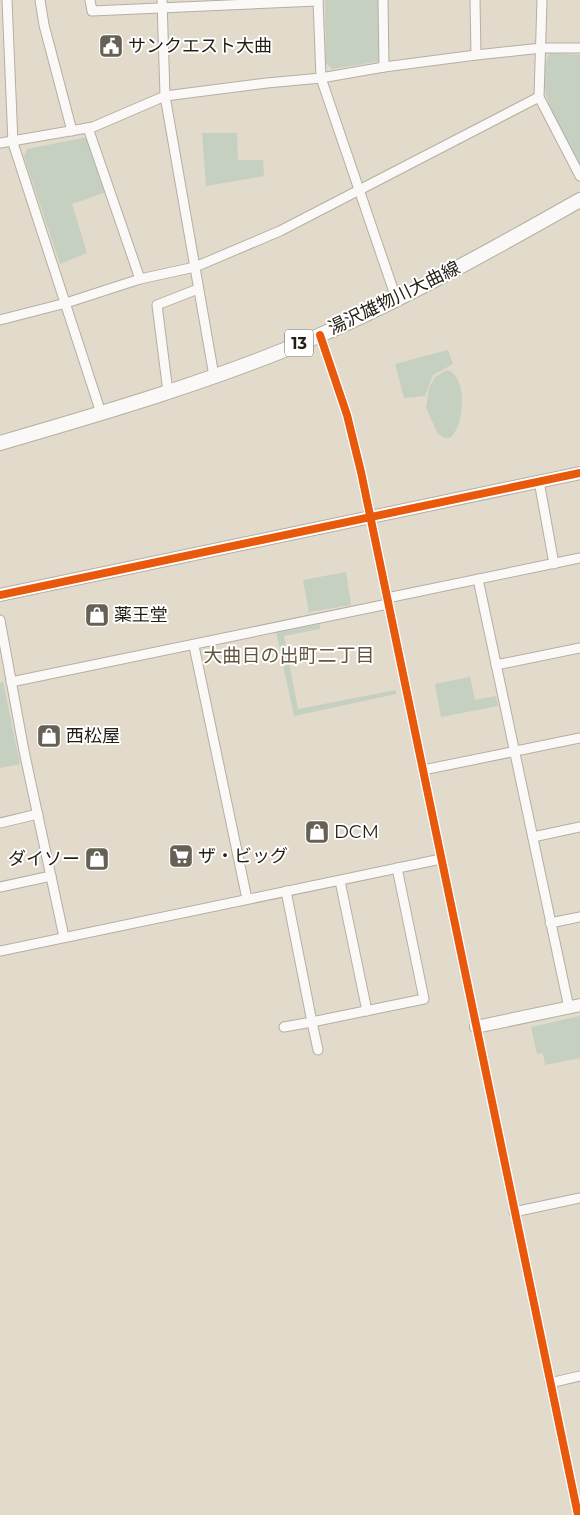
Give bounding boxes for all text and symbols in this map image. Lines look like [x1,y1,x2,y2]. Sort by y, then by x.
public building icon: サンクエスト大曲 [98,33,124,59]
place label: サンクエスト大曲 [128,35,272,57]
street label: 湯沢雄物川大曲線 [324,257,464,339]
road number: 13 [285,329,313,356]
shop icon: 薬王堂 [84,602,110,628]
place label: 薬王堂 [114,604,168,626]
district label: 大曲日の出町二丁目 [203,644,375,667]
shop icon: 西松屋 [36,723,62,749]
place label: 西松屋 [66,725,120,747]
shop icon: DCM [304,819,330,845]
place label: DCM [334,821,379,843]
supermarket icon: ザ・ビッグ [168,843,194,869]
place label: ザ・ビッグ [198,845,288,867]
shop icon: ダイソー [84,846,110,872]
place label: ダイソー [8,848,80,870]

